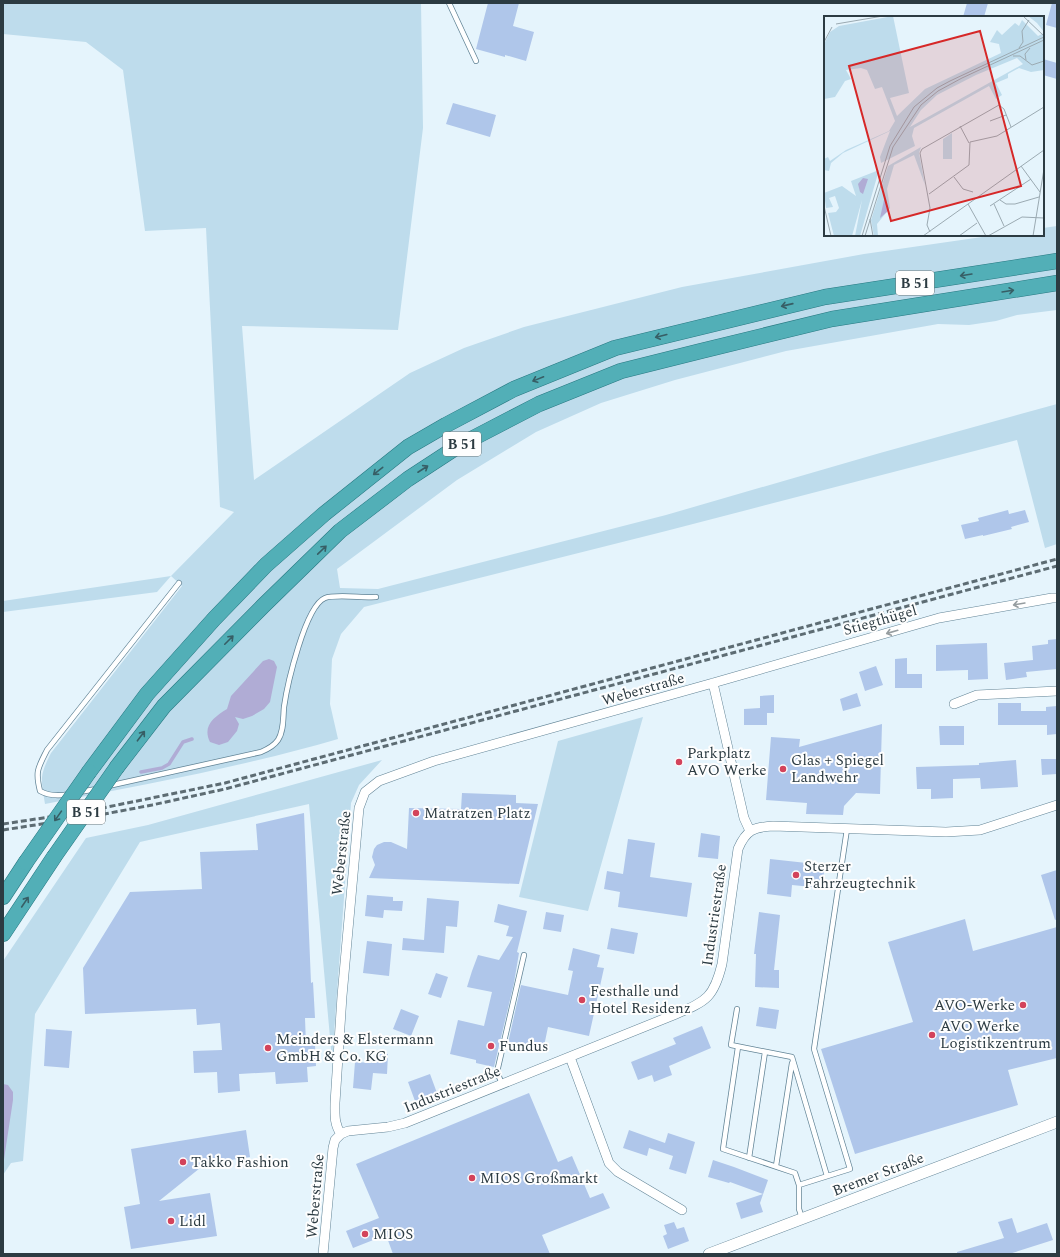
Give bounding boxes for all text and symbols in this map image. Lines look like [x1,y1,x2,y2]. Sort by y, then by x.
inset map [824,16,1044,236]
road number: B 51 [896,271,934,295]
one-way arrow [960,272,973,280]
one-way arrow [1001,287,1014,295]
one-way arrow [781,302,794,310]
one-way arrow [655,333,668,340]
one-way arrow [533,376,545,383]
road number: B 51 [443,432,481,456]
one-way arrow [417,465,428,473]
one-way arrow [372,467,383,476]
one-way arrow [317,545,327,554]
street label: Stiegthügel [841,599,920,642]
one-way arrow [1012,600,1025,608]
one-way arrow [885,628,898,636]
one-way arrow [224,635,233,645]
street label: Weberstraße [599,667,687,712]
one-way arrow [137,731,145,742]
place label: Parkplatz AVO Werke [687,742,767,782]
place label: Glas + Spiegel Landwehr [791,749,884,789]
marker: Parkplatz AVO Werke [674,757,684,767]
marker: Glas + Spiegel Landwehr [778,764,788,774]
road number: B 51 [67,800,105,824]
place label: Matratzen Platz [424,802,531,825]
marker: Matratzen Platz [411,808,421,818]
one-way arrow [54,810,62,821]
street label: Weberstraße [326,810,357,896]
place label: Sterzer Fahrzeugtechnik [804,855,916,895]
street label: Industriestraße [696,863,733,967]
marker: Sterzer Fahrzeugtechnik [791,870,801,880]
one-way arrow [21,897,29,908]
place label: Festhalle und Hotel Residenz [590,980,691,1020]
place label: AVO-Werke [934,994,1015,1017]
marker: Festhalle und Hotel Residenz [577,995,587,1005]
marker: AVO-Werke [1018,1000,1028,1010]
place label: AVO Werke Logistikzentrum [940,1015,1051,1055]
place label: Meinders & Elstermann GmbH & Co. KG [276,1028,434,1068]
marker: AVO Werke Logistikzentrum [927,1030,937,1040]
place label: Fundus [499,1035,549,1058]
marker: Fundus [486,1041,496,1051]
marker: Meinders & Elstermann GmbH & Co. KG [263,1043,273,1053]
street label: Industriestraße [400,1060,504,1119]
street label: Bremer Straße [829,1146,927,1202]
place label: Takko Fashion [191,1151,289,1174]
street label: Weberstraße [300,1153,331,1239]
marker: Takko Fashion [178,1157,188,1167]
place label: MIOS Großmarkt [480,1167,598,1190]
marker: MIOS Großmarkt [467,1173,477,1183]
place label: Lidl [179,1210,206,1233]
marker: Lidl [166,1216,176,1226]
place label: MIOS [373,1223,413,1246]
marker: MIOS [360,1229,370,1239]

